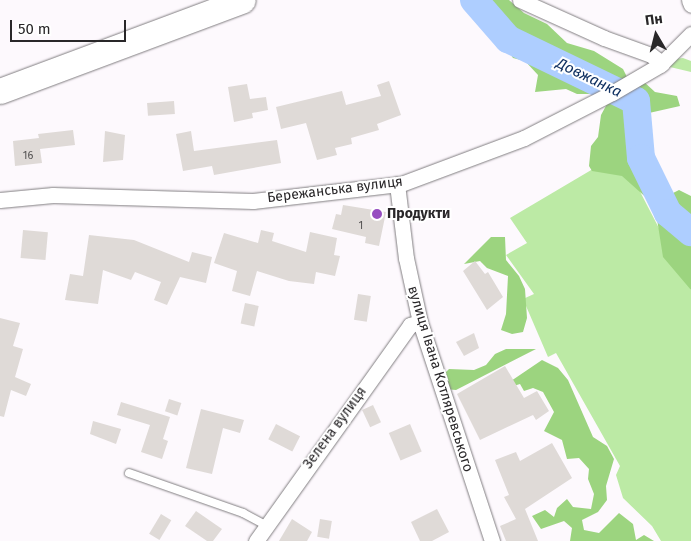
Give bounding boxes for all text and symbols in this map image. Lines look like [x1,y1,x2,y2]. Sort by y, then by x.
scale bar [12,10,129,42]
north arrow [631,10,681,60]
text: Пн [644,10,664,29]
text: 50 m [18,20,51,38]
water label: Довжанка [553,54,625,102]
house number: 16 [23,149,33,163]
street label: Бережанська вулиця [266,173,404,207]
place label: Продукти [387,206,450,222]
marker: Продукти [371,208,383,220]
house number: 1 [359,219,363,233]
street label: вулиця Івана Котляревського [404,284,476,474]
street label: Зелена вулиця [300,384,370,472]

